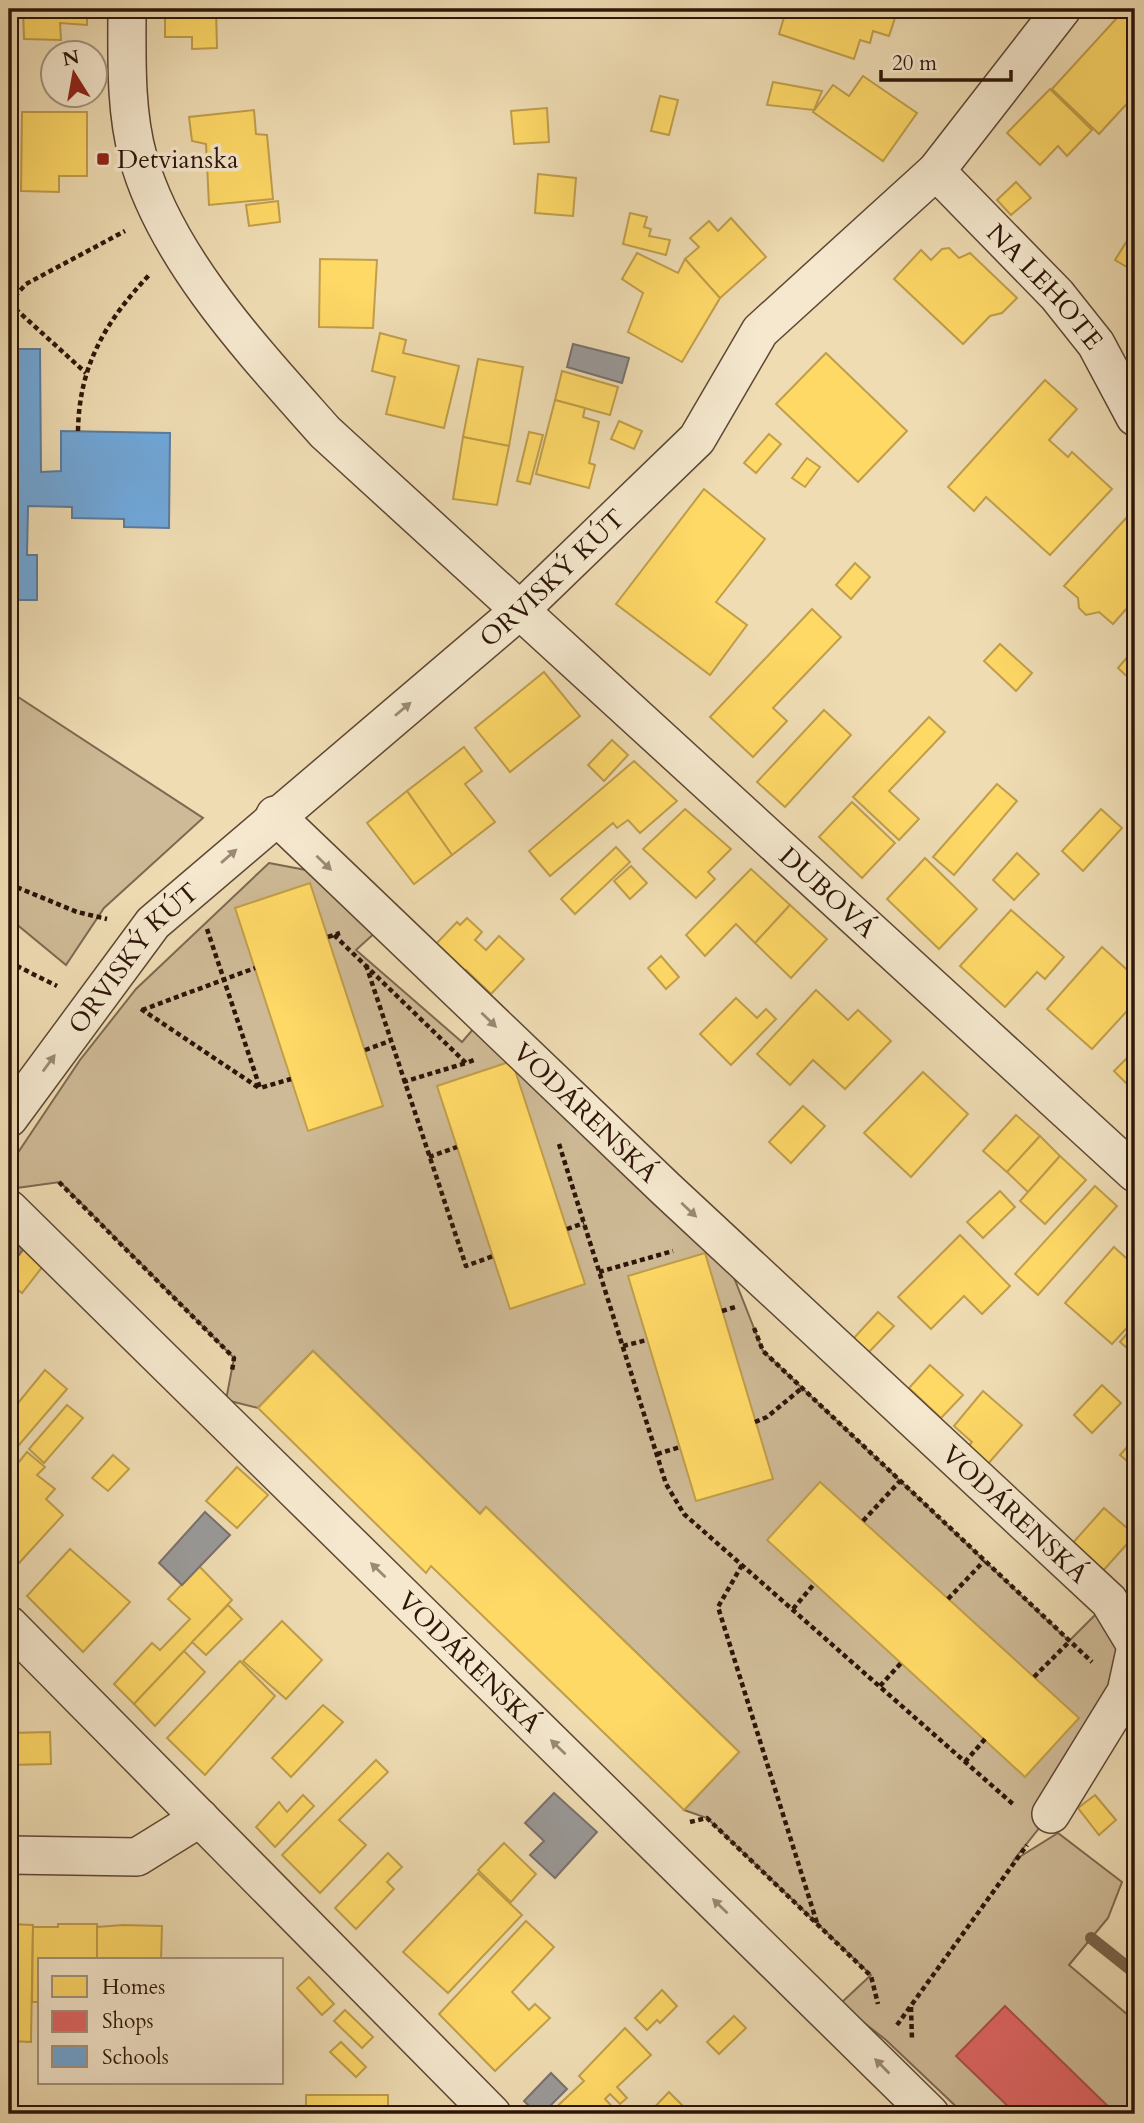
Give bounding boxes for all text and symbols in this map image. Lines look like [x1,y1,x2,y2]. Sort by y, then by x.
north arrow [38,38,108,108]
scale bar [881,38,1011,82]
text: N [60,44,82,73]
text: 20 m [892,49,937,78]
place label: Detvianska [117,142,238,177]
marker: Detvianska [95,151,111,167]
street label: NA LEHOTE [979,216,1111,357]
street label: ORVISKÝ KÚT [472,501,632,655]
one-way arrow [394,701,412,716]
street label: DUBOVÁ [771,839,884,946]
one-way arrow [221,849,238,864]
one-way arrow [316,854,333,871]
street label: ORVISKÝ KÚT [60,875,206,1041]
one-way arrow [480,1011,497,1027]
street label: VODÁRENSKÁ [505,1035,666,1191]
one-way arrow [42,1054,56,1072]
one-way arrow [680,1202,697,1218]
street label: VODÁRENSKÁ [934,1437,1096,1591]
one-way arrow [369,1562,386,1579]
street label: VODÁRENSKÁ [390,1584,549,1741]
one-way arrow [549,1738,566,1755]
one-way arrow [712,1899,729,1915]
legend [38,1958,284,2084]
text: Homes [102,1973,165,2002]
text: Shops [102,2007,154,2036]
text: Schools [102,2043,169,2072]
one-way arrow [874,2057,891,2074]

